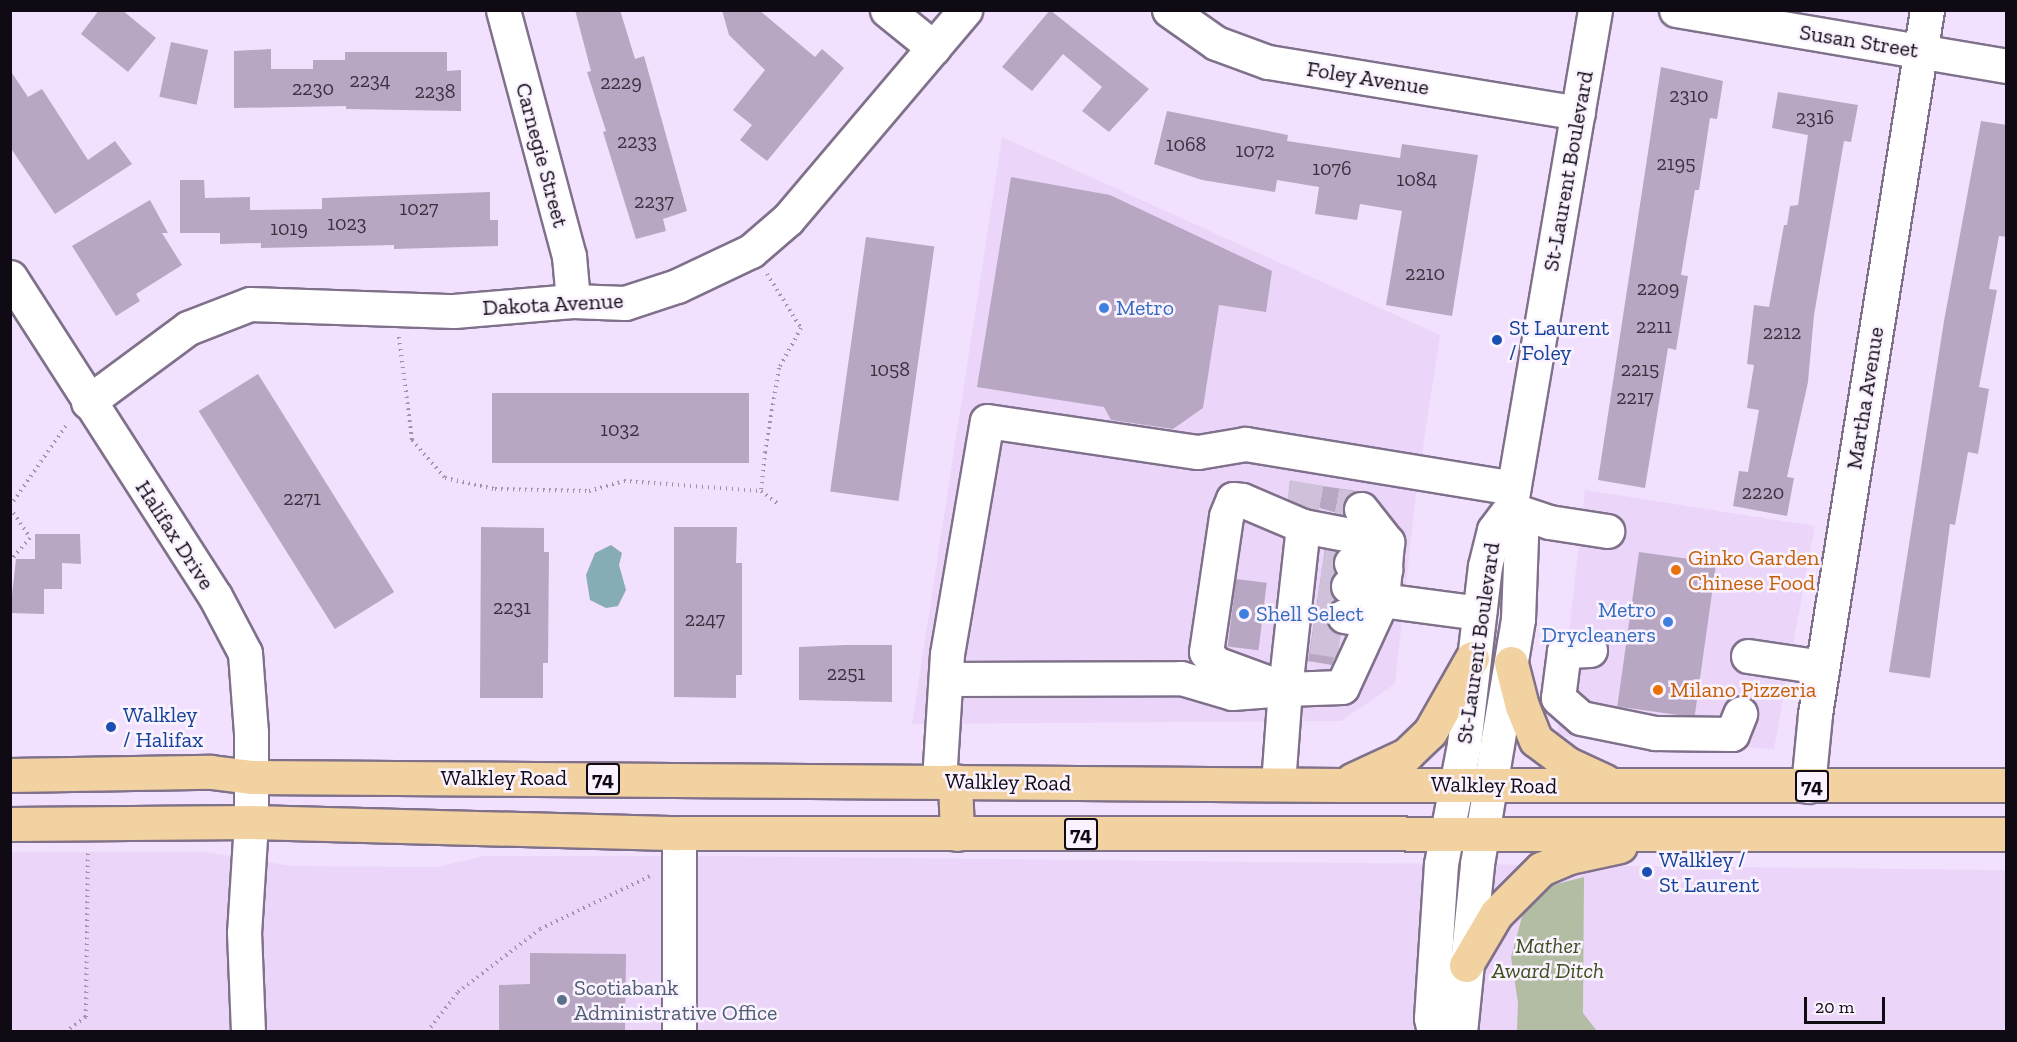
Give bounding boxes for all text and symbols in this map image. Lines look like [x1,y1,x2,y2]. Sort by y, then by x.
street label: Susan Street [1798,19,1920,63]
street label: Foley Avenue [1304,55,1432,101]
house number: 2234 [349,68,391,92]
street label: St-Laurent Boulevard [1537,69,1599,273]
house number: 2229 [600,70,642,94]
house number: 2230 [292,76,334,100]
house number: 2238 [414,79,456,103]
street label: Carnegie Street [510,80,574,230]
house number: 2310 [1669,83,1709,107]
house number: 2316 [1796,105,1834,129]
house number: 2233 [617,129,657,153]
house number: 1068 [1166,132,1206,156]
house number: 1072 [1236,138,1274,162]
house number: 2195 [1657,151,1695,175]
house number: 1076 [1312,156,1352,180]
house number: 1084 [1397,167,1437,191]
house number: 2237 [634,189,674,213]
house number: 1027 [400,196,438,220]
house number: 1023 [327,211,367,235]
house number: 1019 [270,216,308,240]
house number: 2210 [1405,261,1445,285]
house number: 2209 [1637,276,1679,300]
street label: Dakota Avenue [481,287,625,321]
place label: Metro [1116,295,1174,321]
marker: Metro [1097,301,1111,315]
place label: St Laurent / Foley [1509,314,1609,366]
house number: 2211 [1636,314,1672,338]
house number: 2212 [1763,320,1801,344]
street label: Martha Avenue [1841,324,1889,472]
marker: St Laurent / Foley [1490,333,1504,347]
house number: 1058 [870,357,910,381]
house number: 2215 [1621,357,1659,381]
house number: 2217 [1616,385,1654,409]
house number: 1032 [600,417,640,441]
street label: Halifax Drive [130,475,220,595]
house number: 2220 [1742,480,1784,504]
house number: 2271 [283,486,321,510]
street label: St-Laurent Boulevard [1451,541,1505,745]
place label: Ginko Garden Chinese Food [1688,544,1819,596]
marker: Ginko Garden Chinese Food [1669,563,1683,577]
house number: 2231 [493,595,531,619]
place label: Metro Drycleaners [1541,596,1656,648]
place label: Shell Select [1256,601,1364,627]
house number: 2247 [685,607,725,631]
marker: Shell Select [1237,607,1251,621]
marker: Metro Drycleaners [1661,615,1675,629]
house number: 2251 [827,661,865,685]
place label: Milano Pizzeria [1670,677,1816,703]
marker: Milano Pizzeria [1651,683,1665,697]
place label: Walkley / Halifax [123,701,203,752]
marker: Walkley / Halifax [104,720,118,734]
road number: 74 [585,761,621,797]
street label: Walkley Road [441,765,567,791]
street label: Walkley Road [944,768,1072,796]
road number: 74 [1794,768,1830,804]
street label: Walkley Road [1430,771,1558,799]
road number: 74 [1063,816,1099,852]
place label: Walkley / St Laurent [1659,846,1759,897]
marker: Walkley / St Laurent [1640,865,1654,879]
park label: Mather Award Ditch [1492,932,1604,984]
place label: Scotiabank Administrative Office [574,974,777,1026]
scale bar [1807,985,1888,1023]
marker: Scotiabank Administrative Office [555,993,569,1007]
text: 20 m [1815,996,1854,1018]

